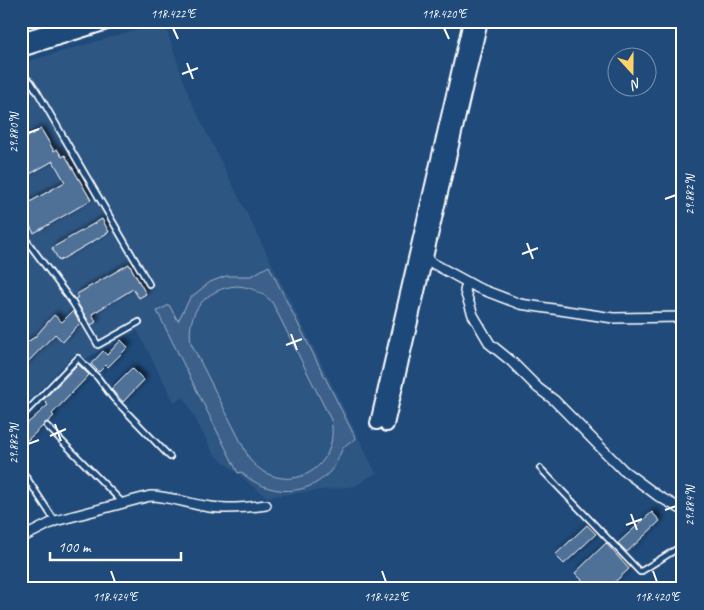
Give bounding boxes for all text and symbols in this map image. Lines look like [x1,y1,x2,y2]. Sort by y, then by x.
text: 118.422°E [151,6,197,22]
text: 118.420°E [422,6,468,22]
north arrow [606,48,656,98]
text: N [627,74,644,94]
text: 29.880°N [6,111,22,153]
text: 29.882°N [682,173,698,215]
text: 29.882°N [6,422,22,464]
text: 29.884°N [682,484,698,526]
scale bar [50,530,181,562]
text: 100 m [58,538,92,557]
text: 118.424°E [93,589,139,605]
text: 118.422°E [364,589,410,605]
text: 118.420°E [635,589,681,605]

